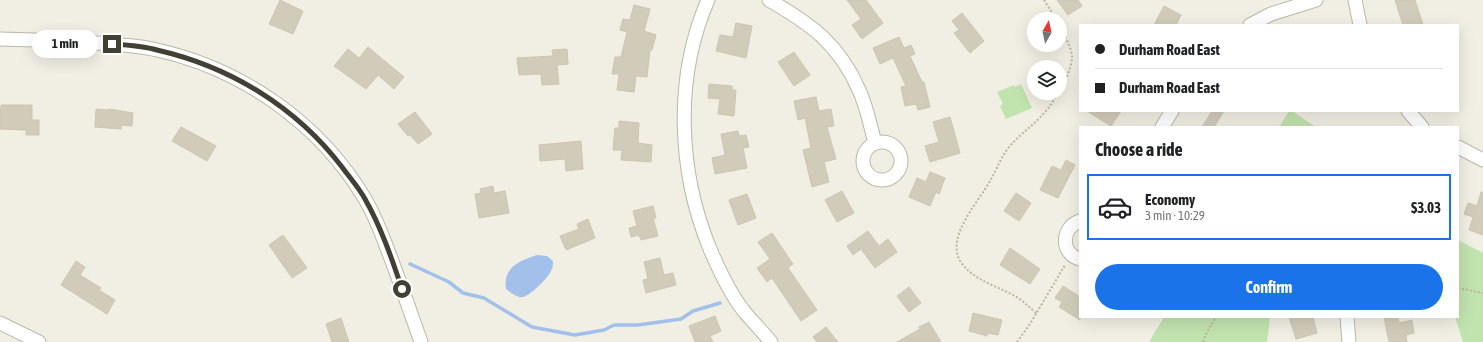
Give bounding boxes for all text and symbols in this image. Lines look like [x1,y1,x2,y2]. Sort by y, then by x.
north arrow [1027,12,1067,52]
map controls [1027,12,1067,100]
callout: 1 min [32,30,98,58]
route end [103,35,121,53]
text: 1 min [52,36,78,51]
text: Durham Road East [1119,41,1220,58]
button: layers [1027,60,1067,100]
text: Durham Road East [1119,79,1220,96]
text: Choose a ride [1095,139,1183,160]
icon: car [1097,189,1133,225]
text: Economy [1145,191,1195,208]
text: $3.03 [1411,199,1441,216]
text: 3 min · 10:29 [1145,208,1205,223]
button: Confirm [1095,264,1443,310]
route start [393,280,411,298]

